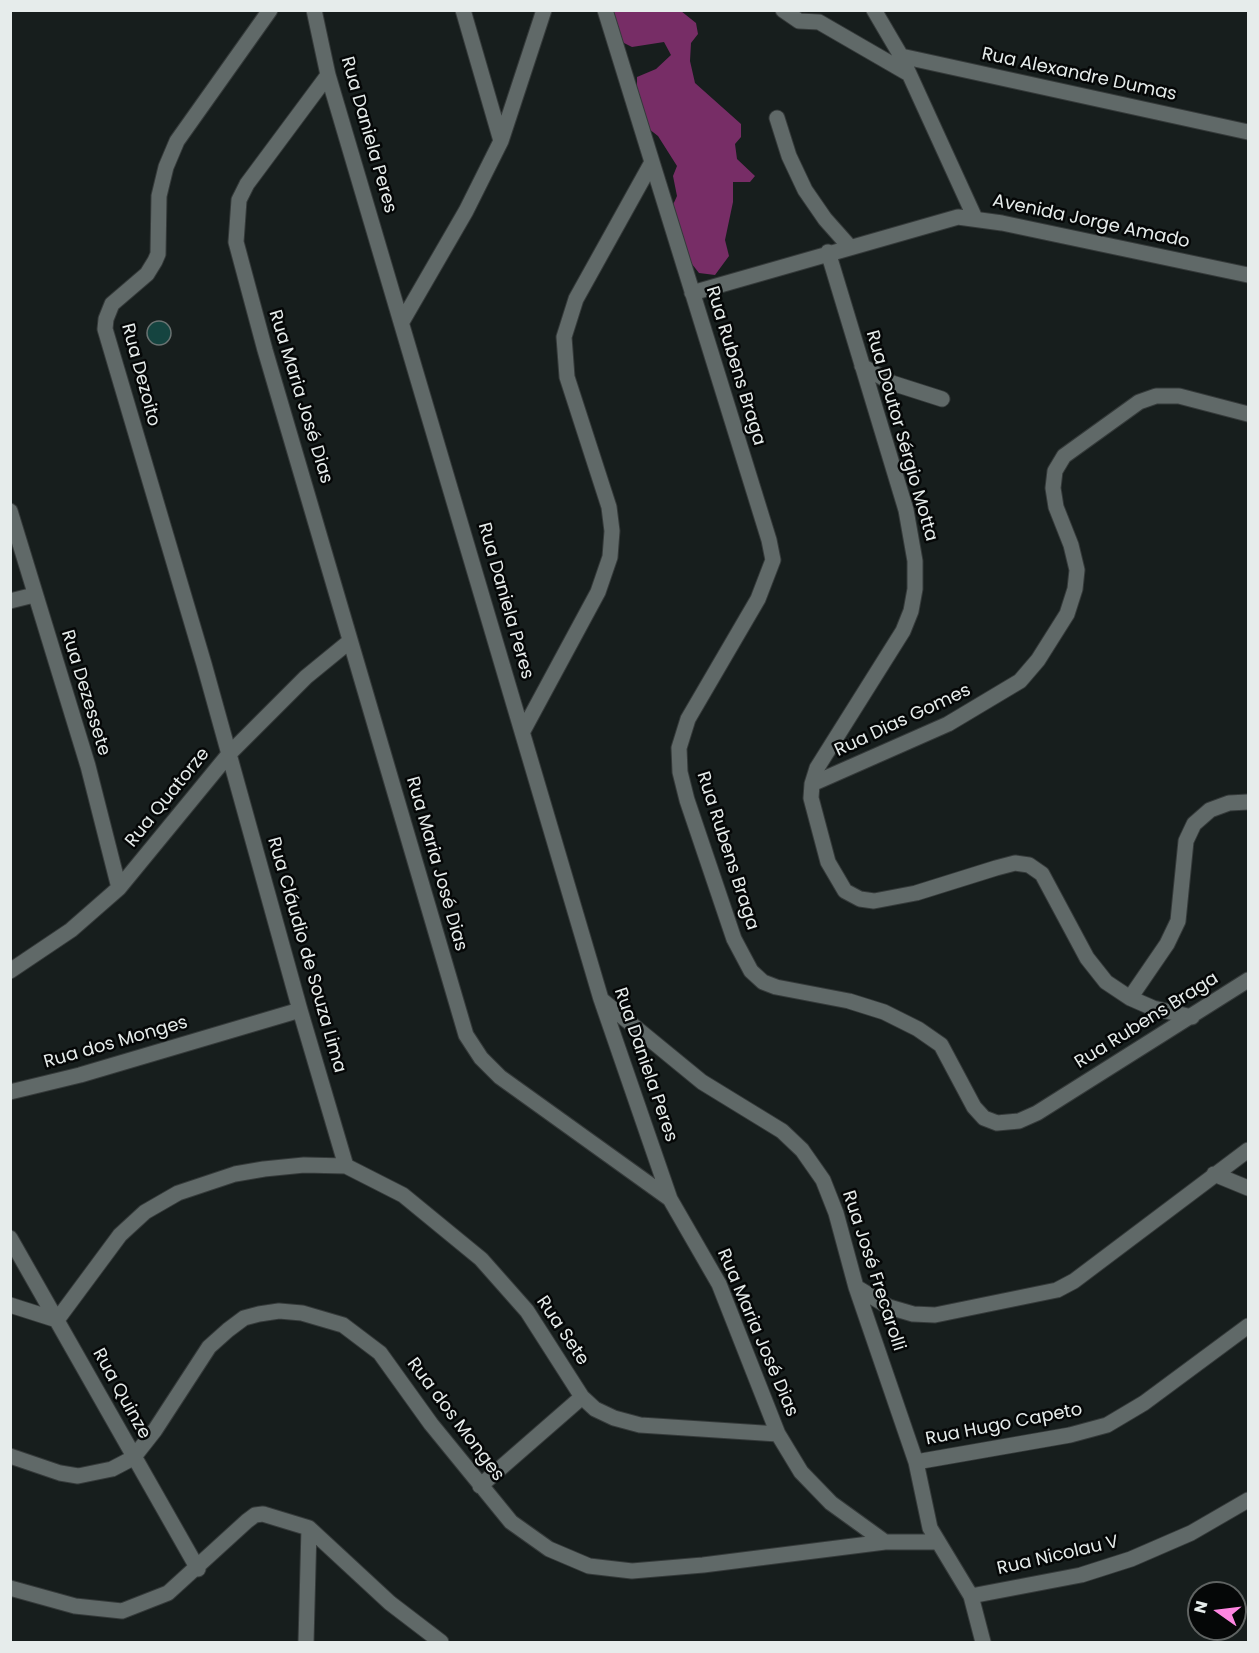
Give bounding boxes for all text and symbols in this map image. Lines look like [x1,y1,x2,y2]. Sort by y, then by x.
street label: Rua Alexandre Dumas [980,44,1178,106]
street label: Rua Daniela Peres [335,54,401,216]
street label: Avenida Jorge Amado [990,191,1192,253]
street label: Rua Rubens Braga [701,284,769,448]
street label: Rua Maria José Dias [263,308,337,486]
street label: Rua Dezoito [116,321,164,429]
street label: Rua Doutor Sérgio Motta [861,328,941,544]
street label: Rua Daniela Peres [472,520,538,682]
street label: Rua Dezessete [56,628,114,758]
street label: Rua Dias Gomes [832,680,974,762]
street label: Rua Quatorze [121,744,215,852]
street label: Rua Rubens Braga [691,769,763,933]
street label: Rua Maria José Dias [401,774,471,954]
street label: Rua Cláudio de Souza Lima [262,835,350,1075]
street label: Rua Rubens Braga [1071,968,1223,1074]
street label: Rua Daniela Peres [608,985,682,1145]
street label: Rua dos Monges [42,1012,190,1074]
street label: Rua José Frecarolli [837,1188,909,1354]
street label: Rua Maria José Dias [712,1246,802,1420]
street label: Rua Sete [531,1292,593,1370]
street label: Rua Quinze [87,1345,155,1443]
street label: Rua dos Monges [402,1354,508,1486]
street label: Rua Hugo Capeto [924,1399,1084,1451]
street label: Rua Nicolau V [995,1532,1121,1580]
north arrow [1187,1581,1247,1641]
text: N [1188,1598,1214,1616]

